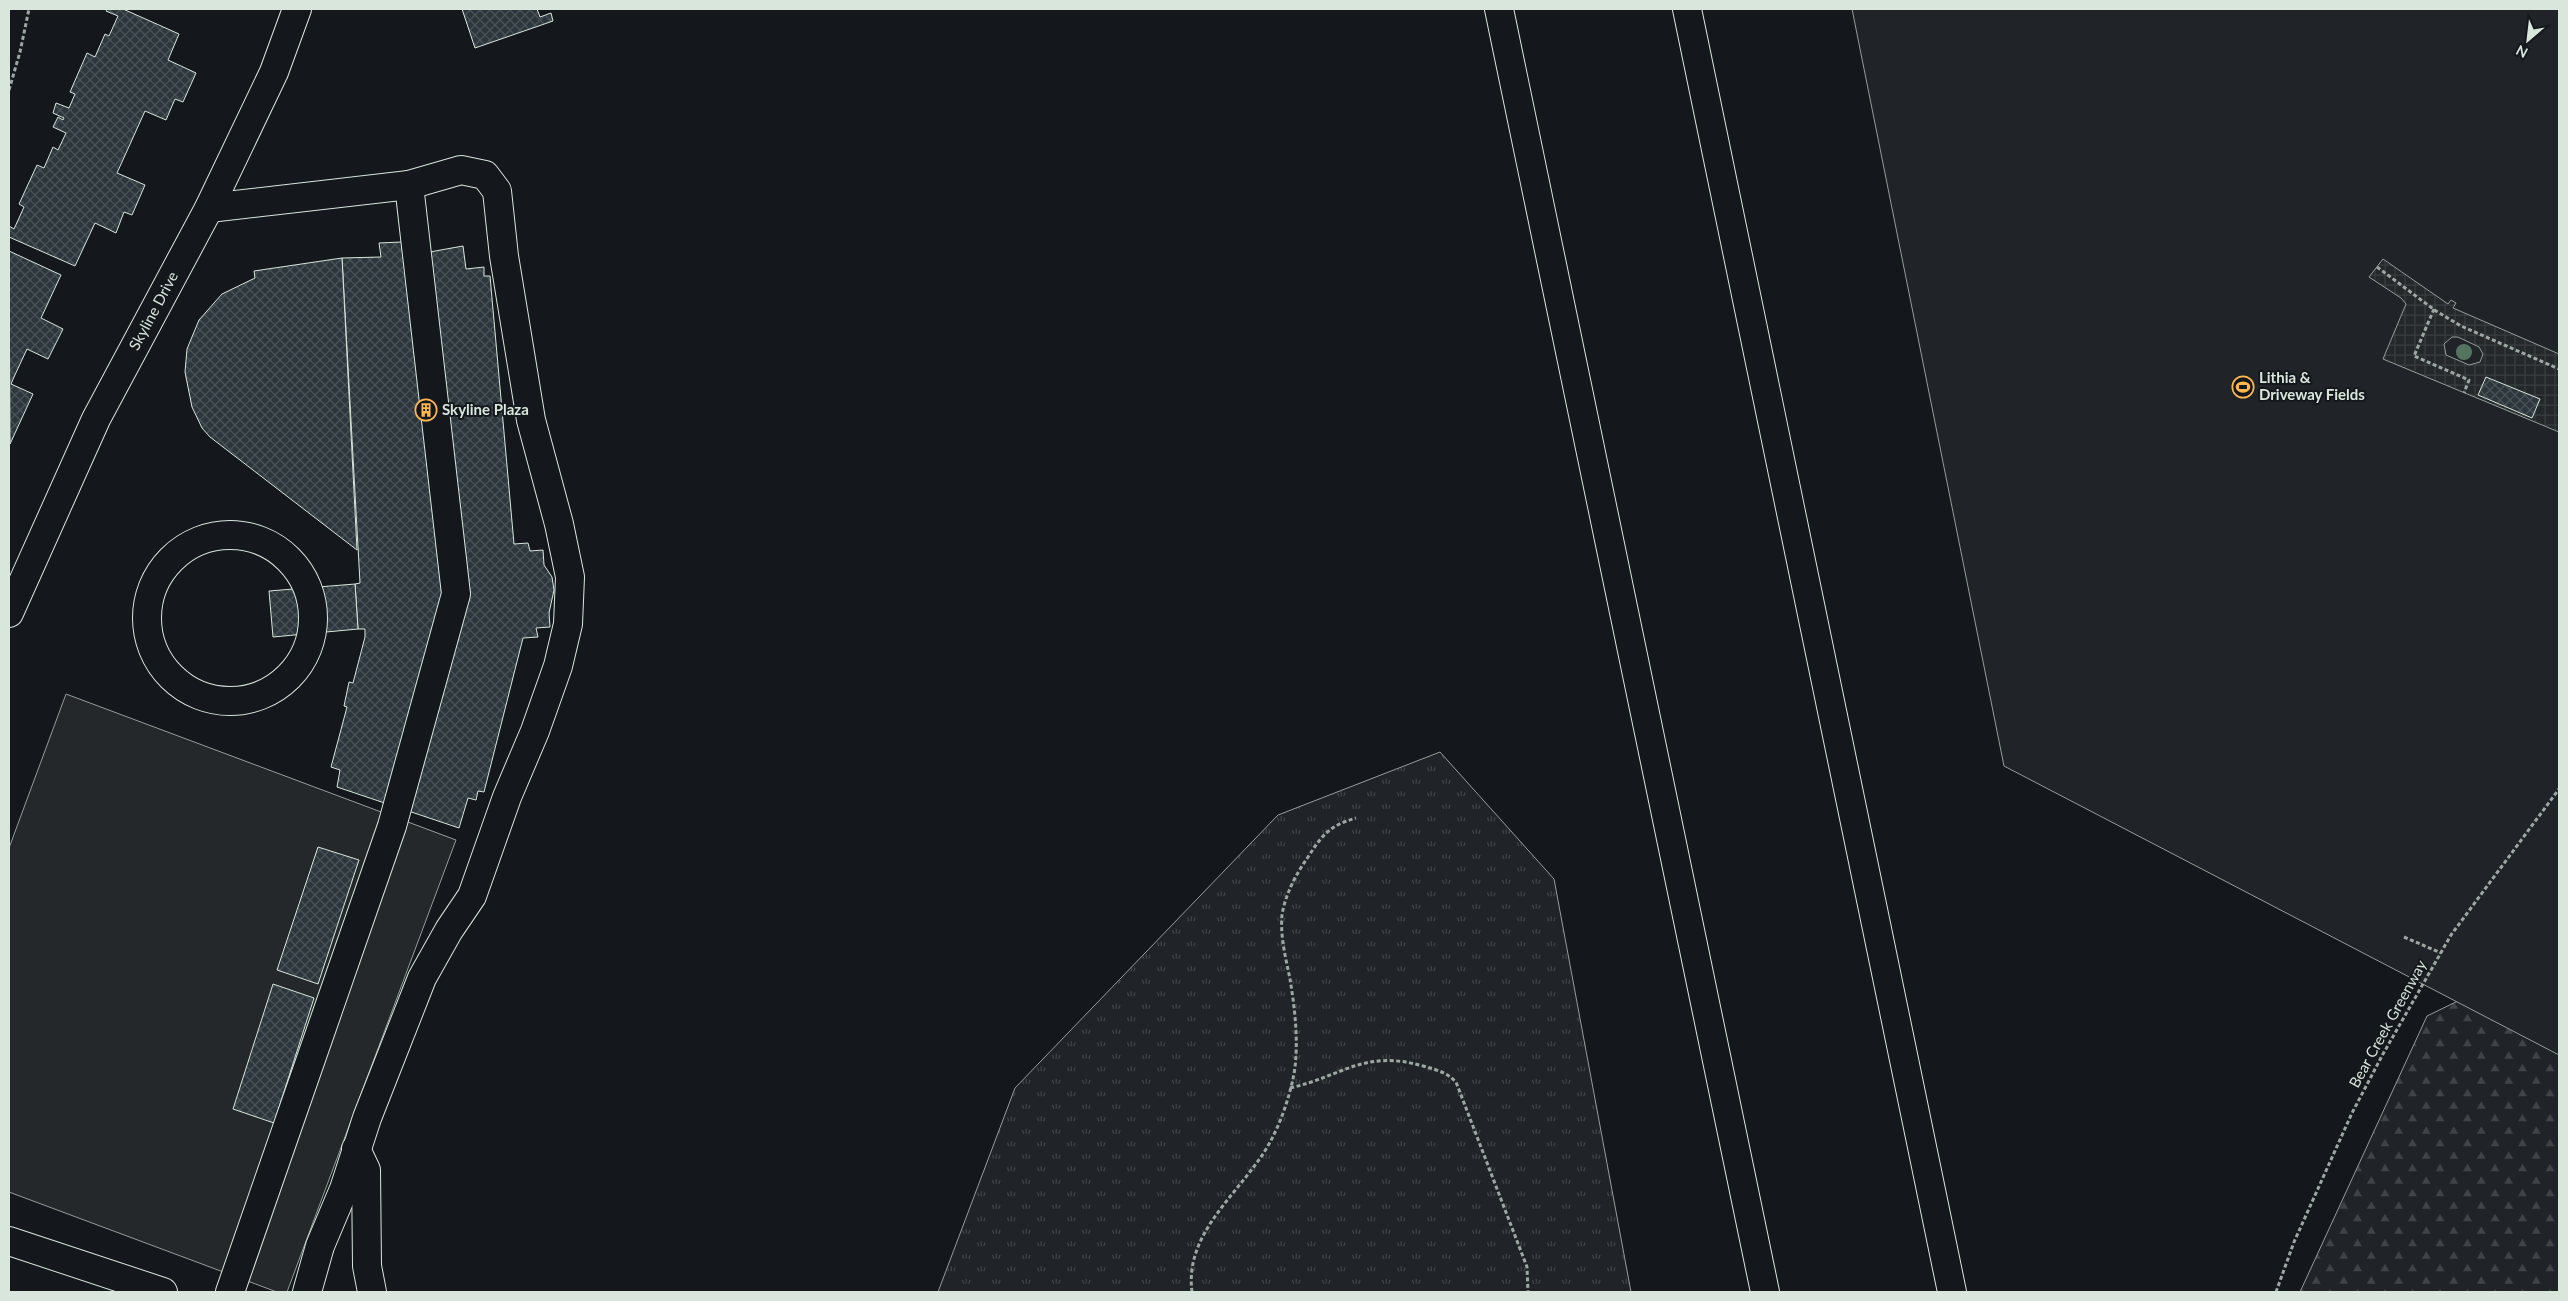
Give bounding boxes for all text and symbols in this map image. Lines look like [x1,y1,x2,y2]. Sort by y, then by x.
north arrow [2503,15,2553,65]
text: N [2513,42,2530,62]
street label: Skyline Drive [125,268,181,353]
place label: Lithia & Driveway Fields [2259,368,2365,403]
sports icon: Lithia & Driveway Fields [2231,375,2255,399]
building icon: Skyline Plaza [414,398,438,422]
place label: Skyline Plaza [442,400,529,418]
street label: Bear Creek Greenway [2345,956,2430,1091]

